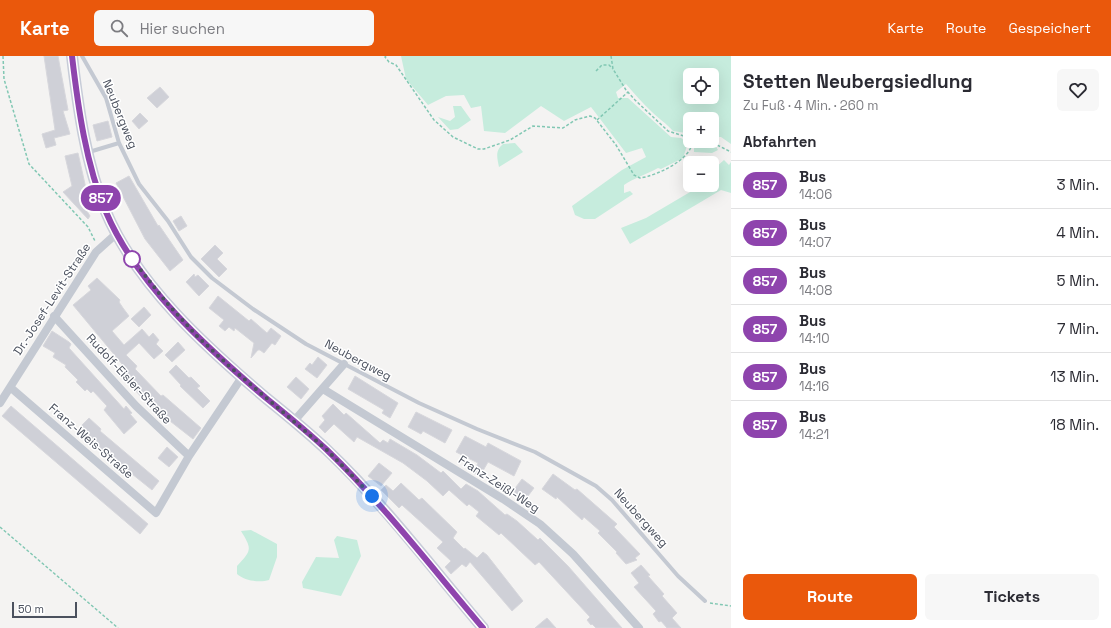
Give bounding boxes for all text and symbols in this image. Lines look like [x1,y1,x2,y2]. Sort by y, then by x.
search box [94,10,374,46]
text: Karte [20,16,70,41]
icon: search [108,17,130,39]
text: Hier suchen [140,19,225,38]
text: Karte [888,19,924,37]
text: Route [946,19,986,37]
text: Gespeichert [1008,19,1091,37]
map controls [683,68,719,192]
button: locate [683,68,719,104]
text: Stetten Neubergsiedlung [743,69,973,94]
button: heart [1057,69,1099,111]
street label: Neubergweg [99,77,141,151]
text: Zu Fuß · 4 Min. · 260 m [743,97,878,114]
button: + [683,112,719,148]
text: Abfahrten [743,132,817,151]
button: − [683,156,719,192]
text: Bus [799,167,826,186]
text: 3 Min. [1056,175,1099,194]
text: 857 [753,176,777,194]
line badge: 857 [78,185,124,211]
text: 14:06 [799,186,832,203]
text: 857 [89,189,113,207]
text: Bus [799,215,826,234]
text: 4 Min. [1056,223,1099,242]
text: 857 [753,224,777,242]
text: 14:07 [799,234,831,251]
street label: Dr.-Josef-Levit-Straße [10,240,94,358]
unlabelled marker [123,250,141,268]
text: Bus [799,263,826,282]
text: 5 Min. [1057,271,1099,290]
text: 857 [753,272,777,290]
text: 14:08 [799,282,832,299]
text: Bus [799,311,826,330]
text: 7 Min. [1057,319,1099,338]
text: 857 [753,320,777,338]
street label: Rudolf-Eisler-Straße [83,330,175,428]
text: 14:10 [799,330,830,347]
street label: Neubergweg [322,336,394,384]
text: Bus [799,359,826,378]
text: 13 Min. [1050,367,1099,386]
text: 857 [753,368,777,386]
text: 14:16 [799,378,829,395]
street label: Franz-Weis-Straße [45,400,137,482]
text: Bus [799,407,826,426]
text: 18 Min. [1050,415,1099,434]
text: 857 [753,416,777,434]
text: 14:21 [799,426,829,443]
street label: Franz-Zeißl-Weg [455,452,543,516]
street label: Neubergweg [610,485,672,551]
your location [362,486,382,506]
button: Route [743,574,917,620]
button: Tickets [925,574,1099,620]
scale bar [12,600,77,619]
text: 50 m [18,602,44,616]

